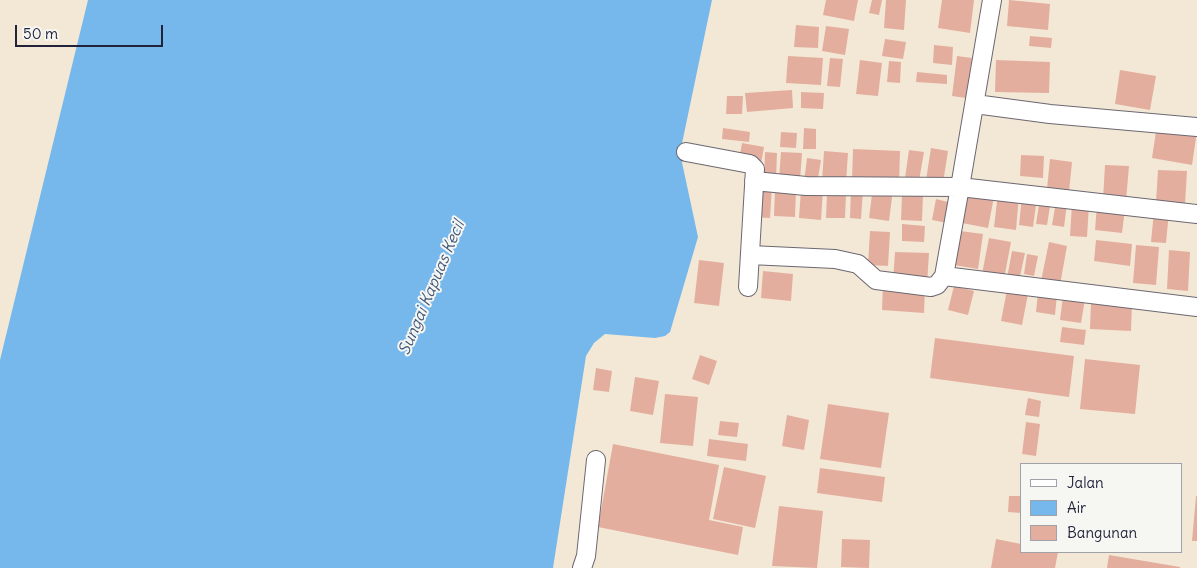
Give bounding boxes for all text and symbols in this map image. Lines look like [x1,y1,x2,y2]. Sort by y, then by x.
scale bar [18,15,165,47]
text: 50 m [23,24,58,43]
water label: Sungai Kapuas Kecil [395,218,469,358]
legend [1020,463,1182,553]
text: Jalan [1067,473,1104,492]
text: Air [1067,498,1086,517]
text: Bangunan [1067,523,1137,542]

